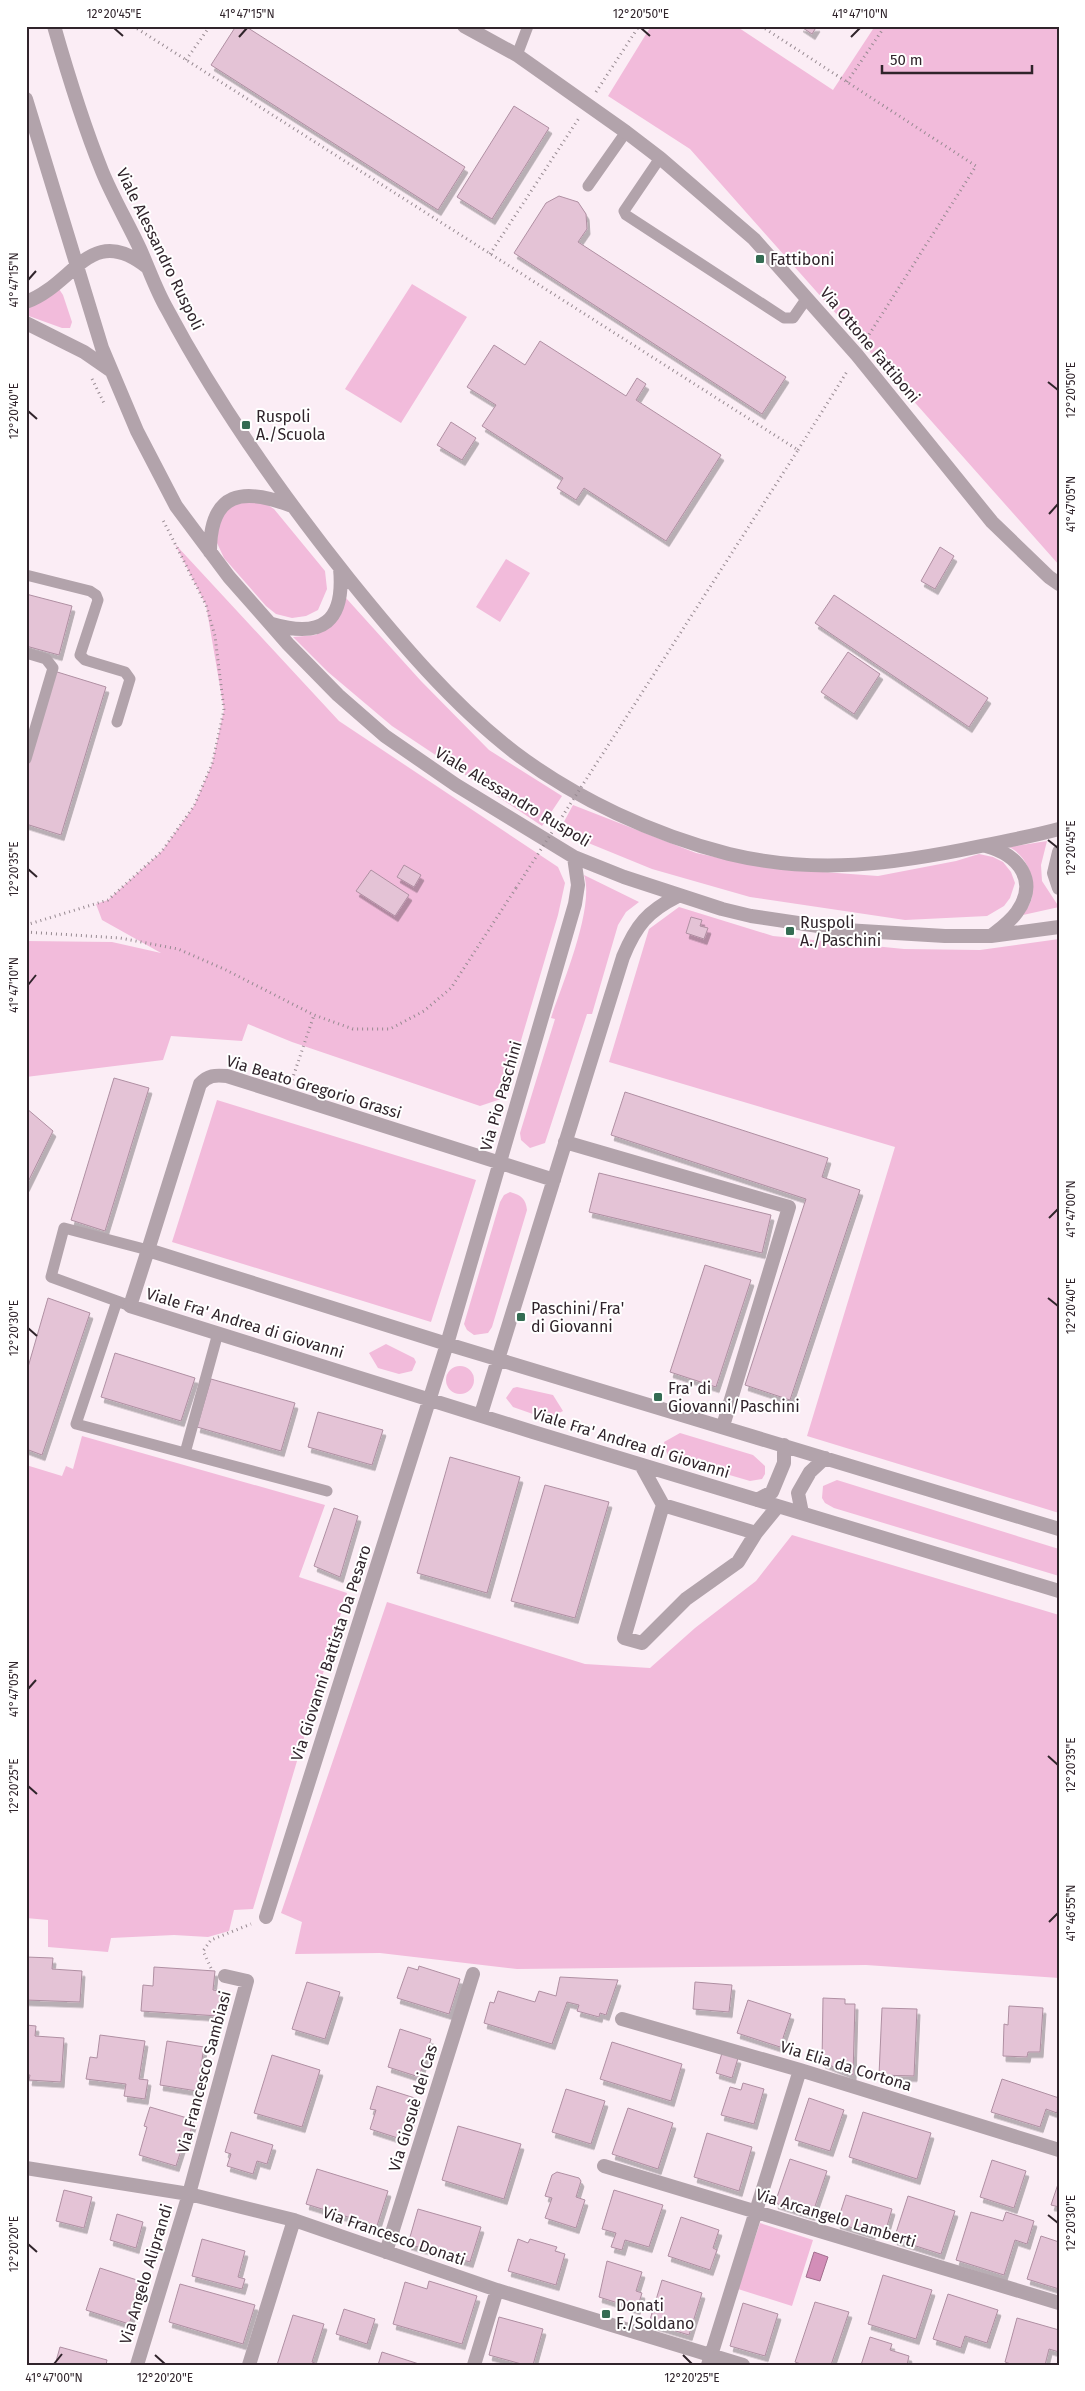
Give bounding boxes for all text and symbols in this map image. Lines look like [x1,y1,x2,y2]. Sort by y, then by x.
text: 12°20'45"E [86,7,142,21]
text: 41°47'15"N [219,7,275,21]
text: 12°20'50"E [613,7,669,21]
text: 41°47'10"N [832,7,888,21]
scale bar [882,42,1032,74]
text: 50 m [890,51,923,69]
street label: Viale Alessandro Ruspoli [112,165,208,333]
place label: Fattiboni [770,250,834,269]
text: 41°47'15"N [7,252,21,308]
marker: Fattiboni [754,253,766,265]
street label: Via Ottone Fattiboni [816,283,924,407]
text: 12°20'50"E [1064,362,1078,418]
text: 12°20'40"E [7,383,21,439]
place label: Ruspoli A./Scuola [256,407,326,444]
marker: Ruspoli A./Scuola [240,419,252,431]
text: 41°47'05"N [1064,476,1078,532]
street label: Viale Alessandro Ruspoli [432,743,594,851]
text: 12°20'45"E [1064,820,1078,876]
text: 12°20'35"E [7,841,21,897]
place label: Ruspoli A./Paschini [800,913,881,950]
marker: Ruspoli A./Paschini [784,925,796,937]
text: 41°47'10"N [7,957,21,1013]
street label: Via Pio Paschini [476,1039,526,1153]
street label: Via Beato Gregorio Grassi [224,1051,404,1123]
text: 41°47'00"N [1064,1180,1078,1238]
text: 12°20'40"E [1064,1278,1078,1334]
street label: Viale Fra' Andrea di Giovanni [144,1284,346,1362]
place label: Paschini/Fra' di Giovanni [531,1299,624,1336]
text: 12°20'30"E [7,1300,21,1356]
marker: Paschini/Fra' di Giovanni [515,1311,527,1323]
place label: Fra' di Giovanni/Paschini [668,1379,800,1416]
marker: Fra' di Giovanni/Paschini [652,1391,664,1403]
street label: Viale Fra' Andrea di Giovanni [530,1404,732,1482]
street label: Via Giovanni Battista Da Pesaro [287,1542,375,1764]
text: 41°47'05"N [7,1661,21,1717]
text: 12°20'35"E [1064,1737,1078,1793]
text: 12°20'25"E [7,1758,21,1814]
text: 41°46'55"N [1064,1885,1078,1941]
street label: Via Francesco Sambiasi [173,1989,235,2155]
street label: Via Elia da Cortona [778,2037,914,2095]
street label: Via Giosuè dei Cas [385,2042,441,2174]
street label: Via Arcangelo Lamberti [754,2185,918,2251]
text: 12°20'30"E [1064,2195,1078,2251]
street label: Via Angelo Aliprandi [116,2202,176,2346]
street label: Via Francesco Donati [320,2203,468,2269]
text: 12°20'20"E [7,2216,21,2272]
place label: Donati F./Soldano [616,2296,694,2333]
marker: Donati F./Soldano [600,2308,612,2320]
text: 41°47'00"N [25,2371,83,2385]
text: 12°20'20"E [137,2371,193,2385]
text: 12°20'25"E [664,2371,720,2385]

